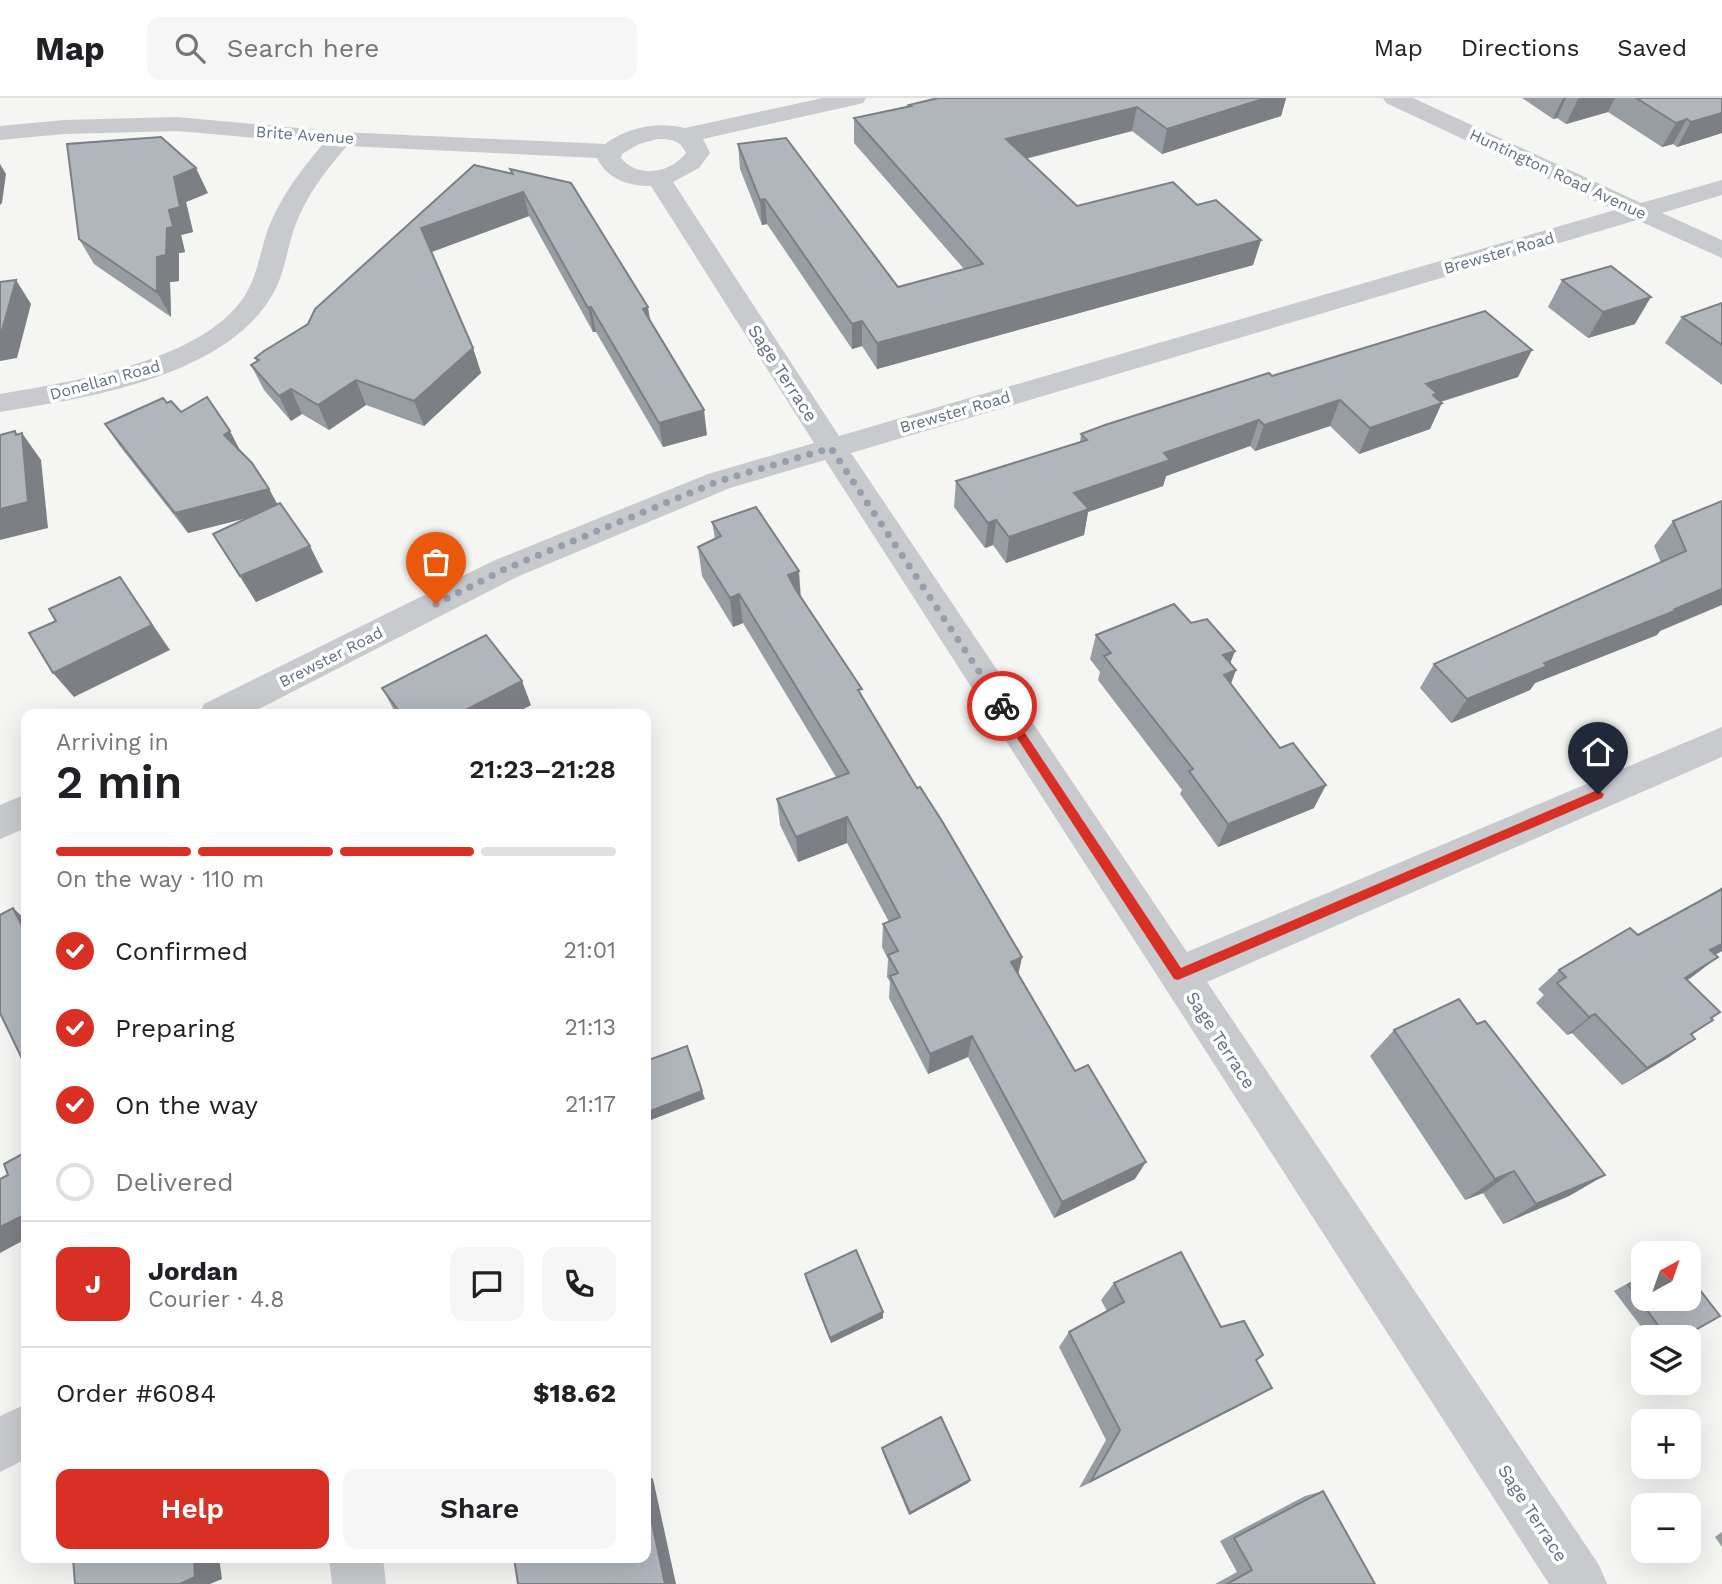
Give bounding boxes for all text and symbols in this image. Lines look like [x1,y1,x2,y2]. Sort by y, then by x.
search box [147,17,637,80]
text: Map [35,29,105,68]
icon: search [171,29,209,67]
text: Search here [227,33,379,63]
text: Map [1374,34,1423,62]
text: Directions [1461,34,1579,62]
text: Saved [1617,34,1687,62]
street label: Brite Avenue [255,122,355,148]
street label: Huntington Road Avenue [1467,125,1649,223]
street label: Brewster Road [1442,228,1556,278]
street label: Sage Terrace [744,321,822,425]
street label: Donellan Road [48,356,162,404]
street label: Brewster Road [898,387,1012,437]
pin [406,532,466,604]
icon: bag [417,543,455,581]
street label: Brewster Road [276,623,386,691]
courier [967,671,1037,741]
icon: bike [983,687,1021,725]
pin [1568,722,1628,794]
text: Arriving in [56,729,169,756]
icon: home [1579,733,1617,771]
text: 21:23–21:28 [469,754,616,784]
text: 2 min [56,755,182,809]
text: On the way · 110 m [56,866,264,893]
icon: check [56,932,94,970]
text: Confirmed [115,936,248,966]
text: 21:01 [564,937,616,964]
street label: Sage Terrace [1182,988,1260,1092]
icon: check [56,1009,94,1047]
text: Preparing [115,1013,235,1043]
text: 21:13 [564,1014,616,1041]
icon: check [56,1086,94,1124]
text: On the way [115,1090,258,1120]
text: 21:17 [565,1091,616,1118]
text: Delivered [115,1167,234,1197]
north arrow [1631,1241,1701,1311]
map controls [1631,1241,1701,1563]
button: chat [450,1247,524,1321]
button: phone [542,1247,616,1321]
text: Jordan [148,1256,238,1286]
text: J [85,1269,101,1299]
text: Courier · 4.8 [148,1286,284,1313]
button: layers [1631,1325,1701,1395]
text: Order #6084 [56,1378,216,1408]
text: $18.62 [533,1378,616,1408]
button: + [1631,1409,1701,1479]
street label: Sage Terrace [1494,1461,1572,1565]
button: Help [56,1469,329,1549]
button: Share [343,1469,616,1549]
button: − [1631,1493,1701,1563]

